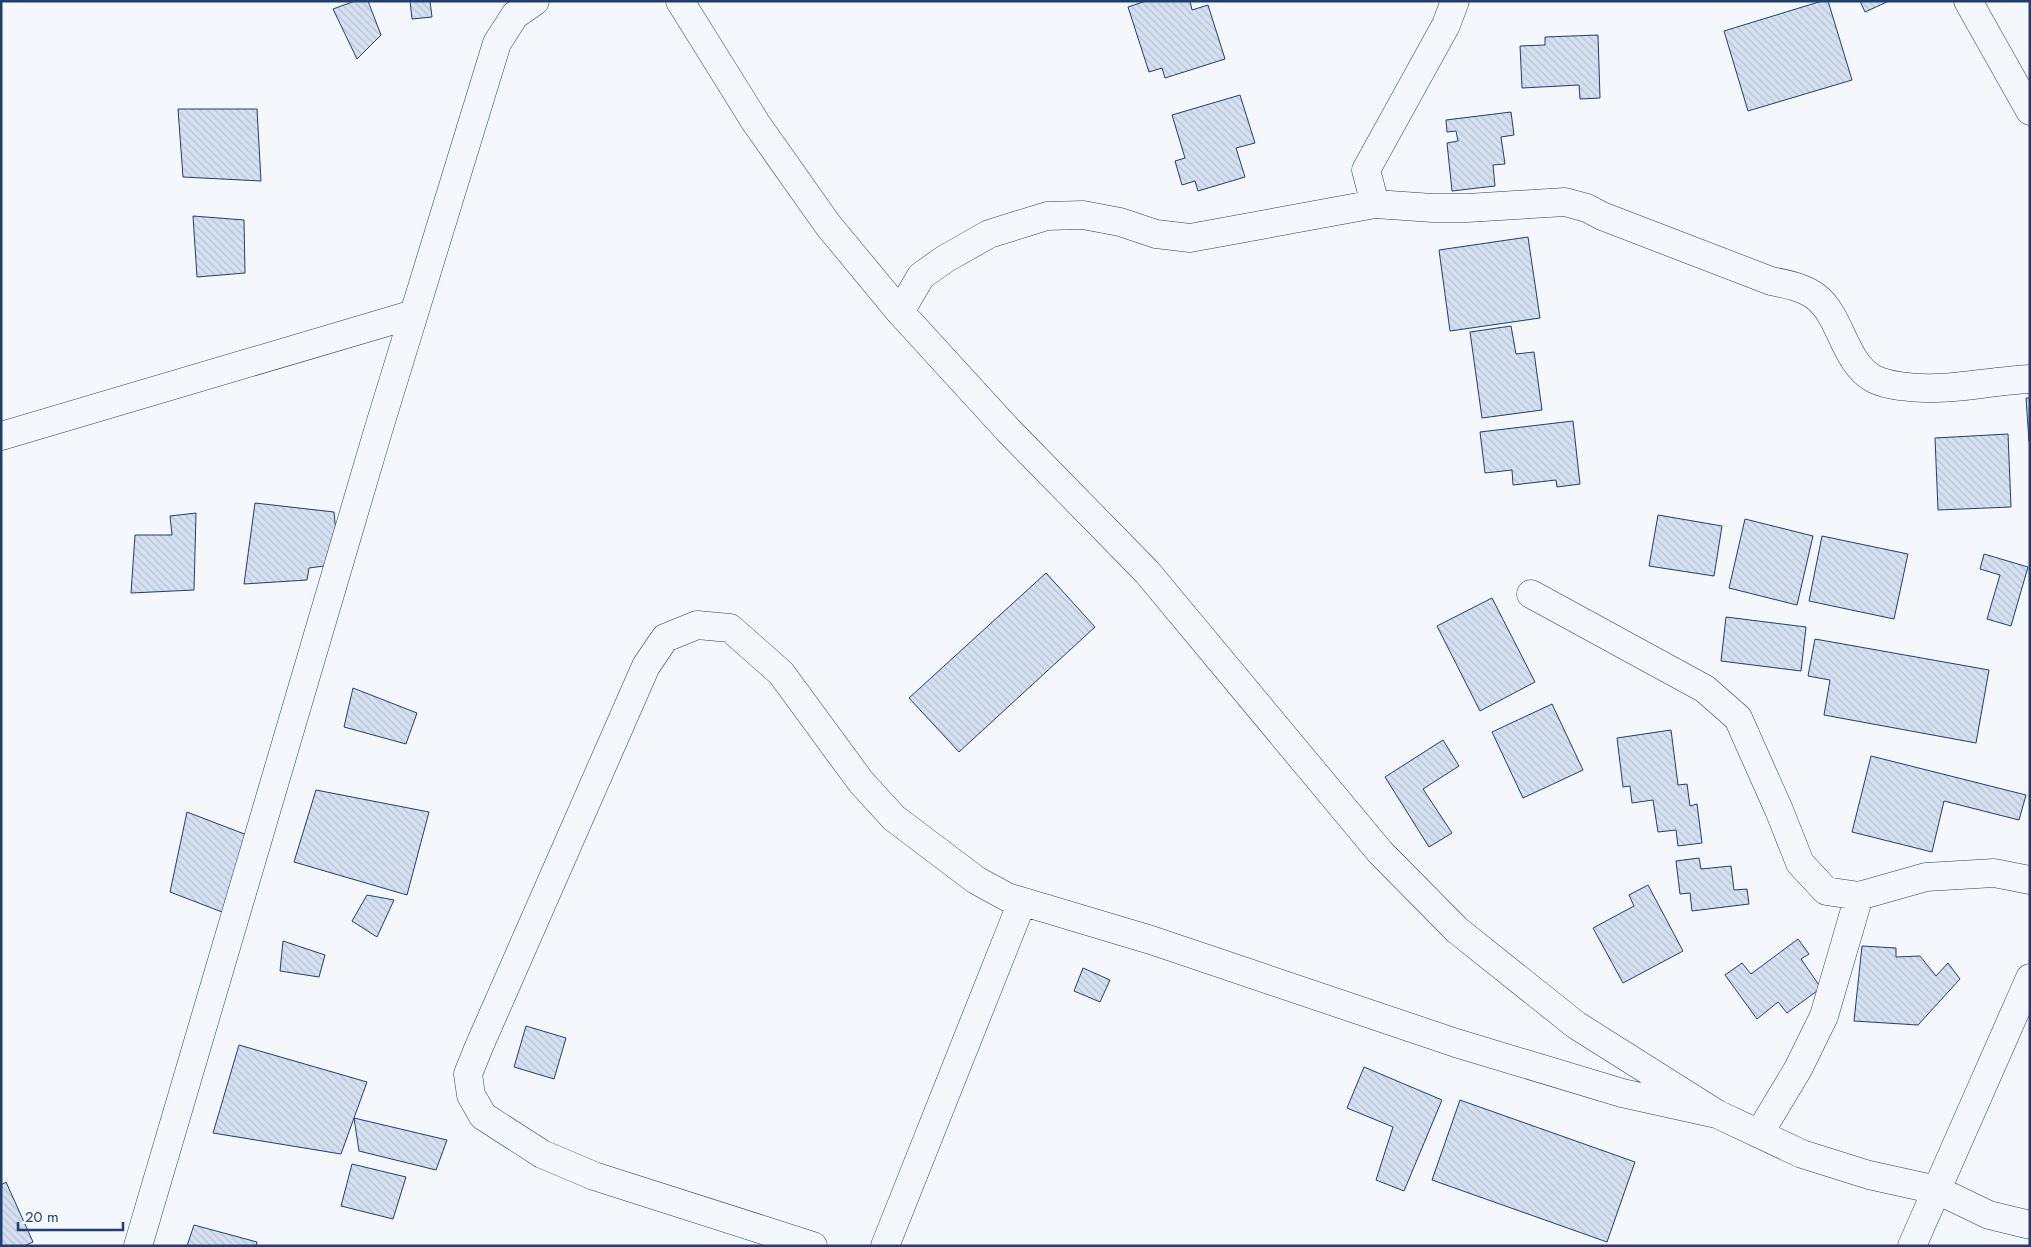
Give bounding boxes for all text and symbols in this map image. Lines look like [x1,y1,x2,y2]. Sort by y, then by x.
scale bar [18,1200,122,1232]
text: 20 m [25,1206,59,1228]

